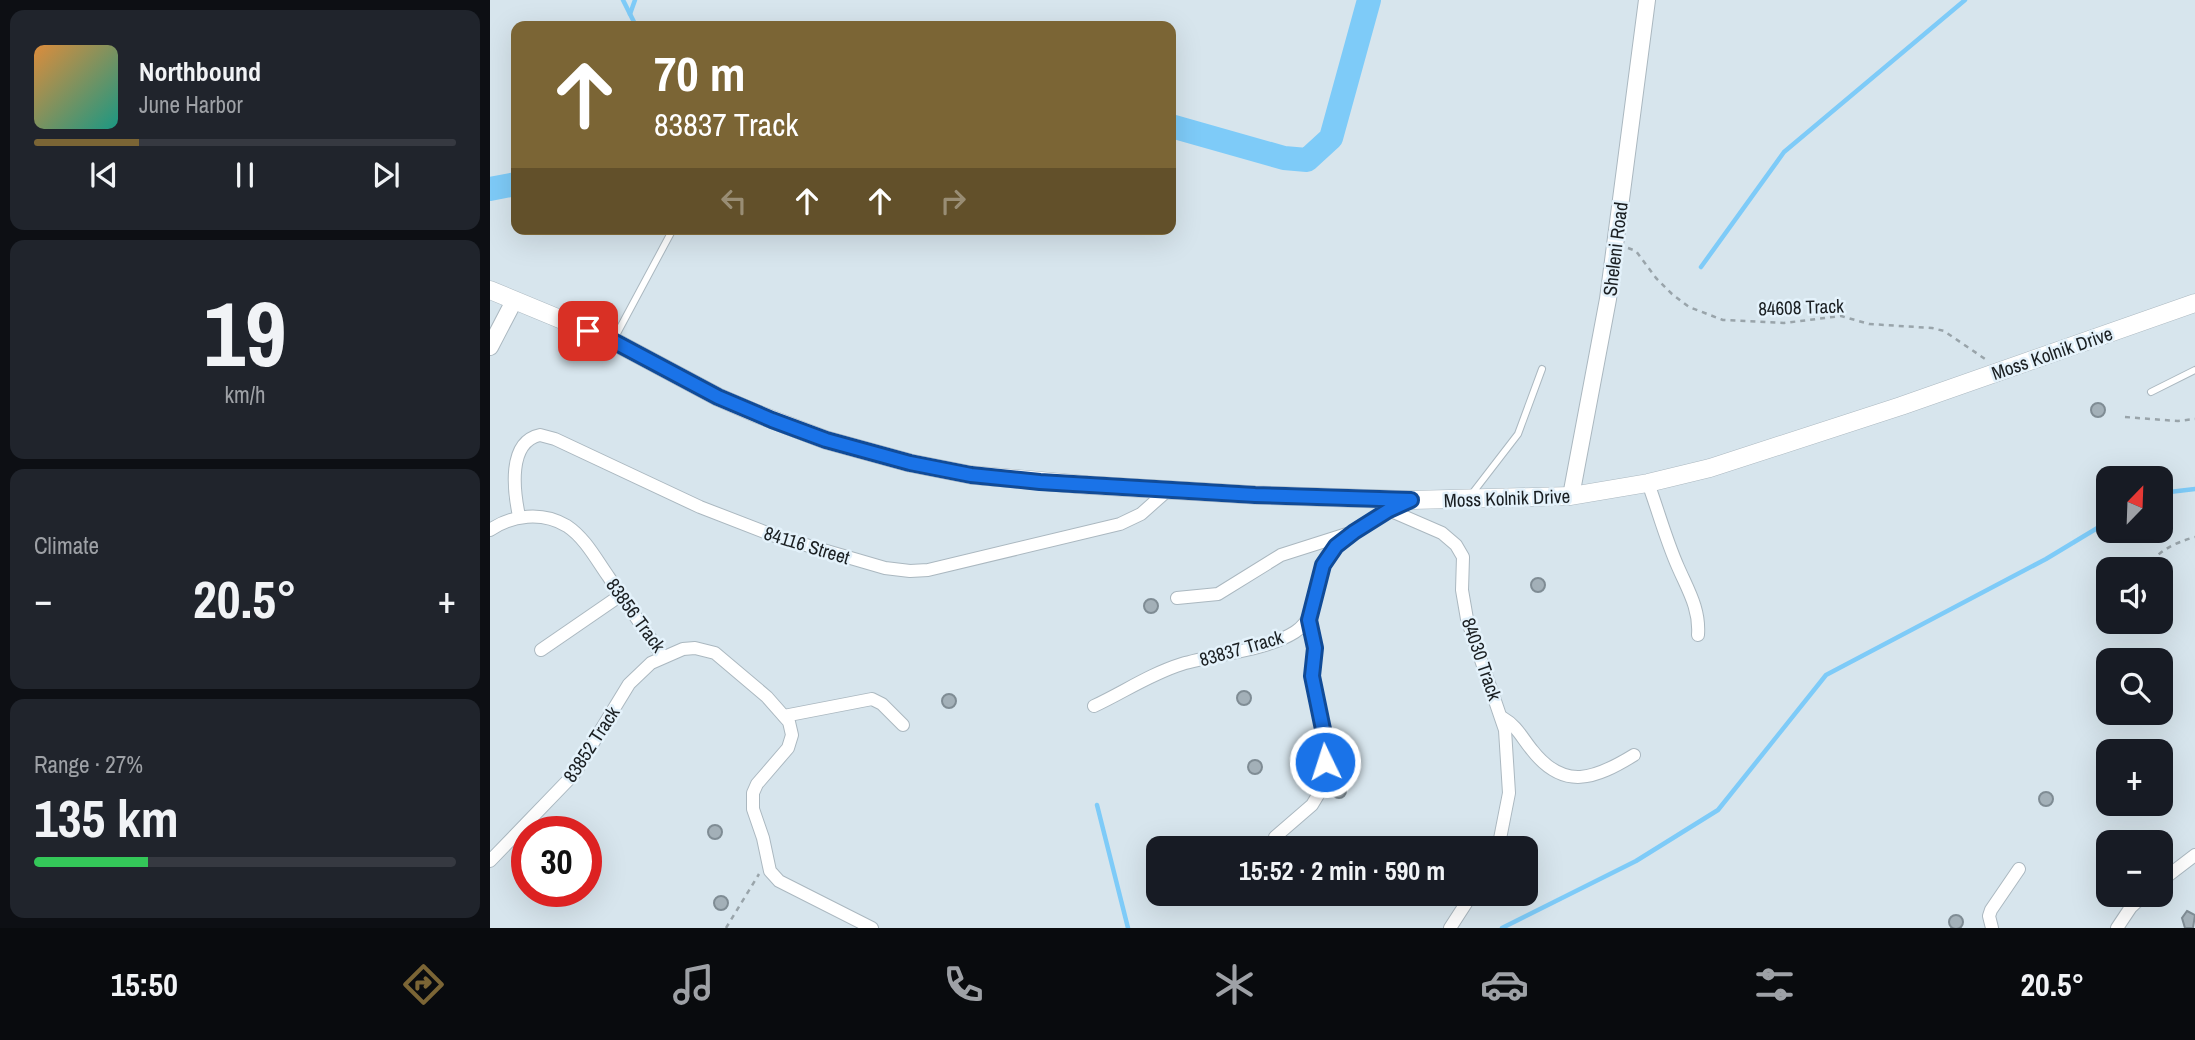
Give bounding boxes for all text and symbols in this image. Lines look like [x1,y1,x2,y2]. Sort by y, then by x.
text: 70 m [654,40,746,106]
icon: ahead [539,49,630,140]
text: Northbound [139,54,261,89]
text: June Harbor [139,89,243,120]
text: 83837 Track [654,103,798,146]
icon: previous [85,156,123,194]
icon: pause [226,156,264,194]
icon: next [367,156,405,194]
icon: left [715,182,753,220]
icon: ahead [788,182,826,220]
icon: ahead [861,182,899,220]
icon: right [934,182,972,220]
street label: Sheleni Road [1596,201,1634,297]
text: 19 [204,272,287,394]
street label: 84608 Track [1758,293,1845,321]
pin [558,301,618,361]
icon: arrive [569,312,607,350]
street label: Moss Kolnik Drive [1988,320,2116,386]
text: km/h [225,379,265,410]
north arrow [2096,466,2174,542]
map controls [2096,466,2173,907]
street label: Moss Kolnik Drive [1443,483,1571,513]
street label: 84116 Street [761,520,854,571]
text: Climate [34,530,99,561]
button: sound [2096,557,2173,634]
text: 20.5° [193,564,297,634]
street label: 83856 Track [600,573,672,657]
text: − [34,574,52,625]
text: + [438,574,456,625]
street label: 84030 Track [1456,614,1508,704]
street label: 83837 Track [1196,624,1286,672]
button: search [2096,648,2173,725]
street label: 83852 Track [557,701,625,787]
position arrow [1288,725,1362,799]
button: + [2096,739,2173,816]
text: Range · 27% [34,749,143,780]
text: 135 km [34,783,179,853]
speed limit sign: 30 [511,816,602,907]
button: − [2096,830,2173,907]
text: 15:52 · 2 min · 590 m [1239,853,1445,888]
icon: directions [399,960,448,1009]
icon: music [669,960,718,1009]
icon: phone [939,960,988,1009]
icon: climate [1210,960,1259,1009]
icon: car [1480,960,1529,1009]
icon: filters [1750,960,1799,1009]
text: 15:50 [111,963,178,1006]
text: 20.5° [2020,963,2084,1006]

